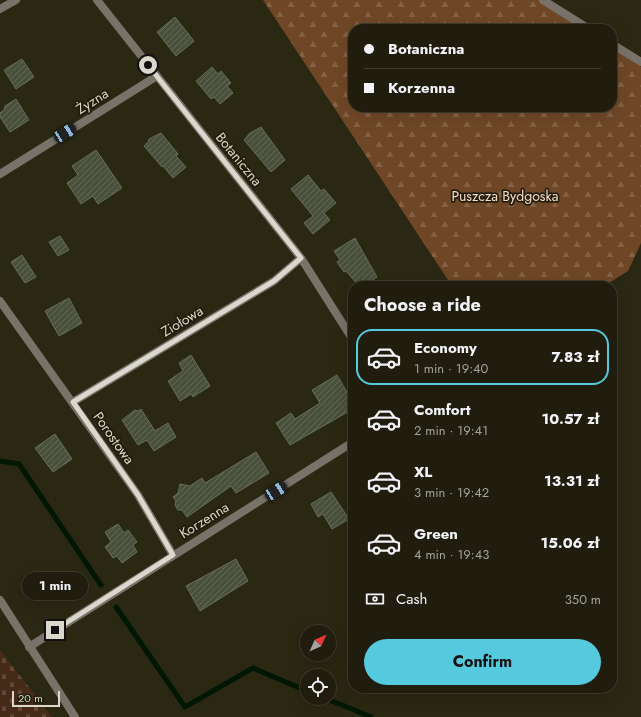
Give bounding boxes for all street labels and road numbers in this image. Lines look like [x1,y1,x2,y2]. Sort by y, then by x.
street label: Żyzna [72,83,112,119]
street label: Botaniczna [211,128,267,190]
street label: Ziołowa [157,301,207,341]
street label: Porostowa [89,408,139,468]
street label: Korzenna [175,497,233,543]

